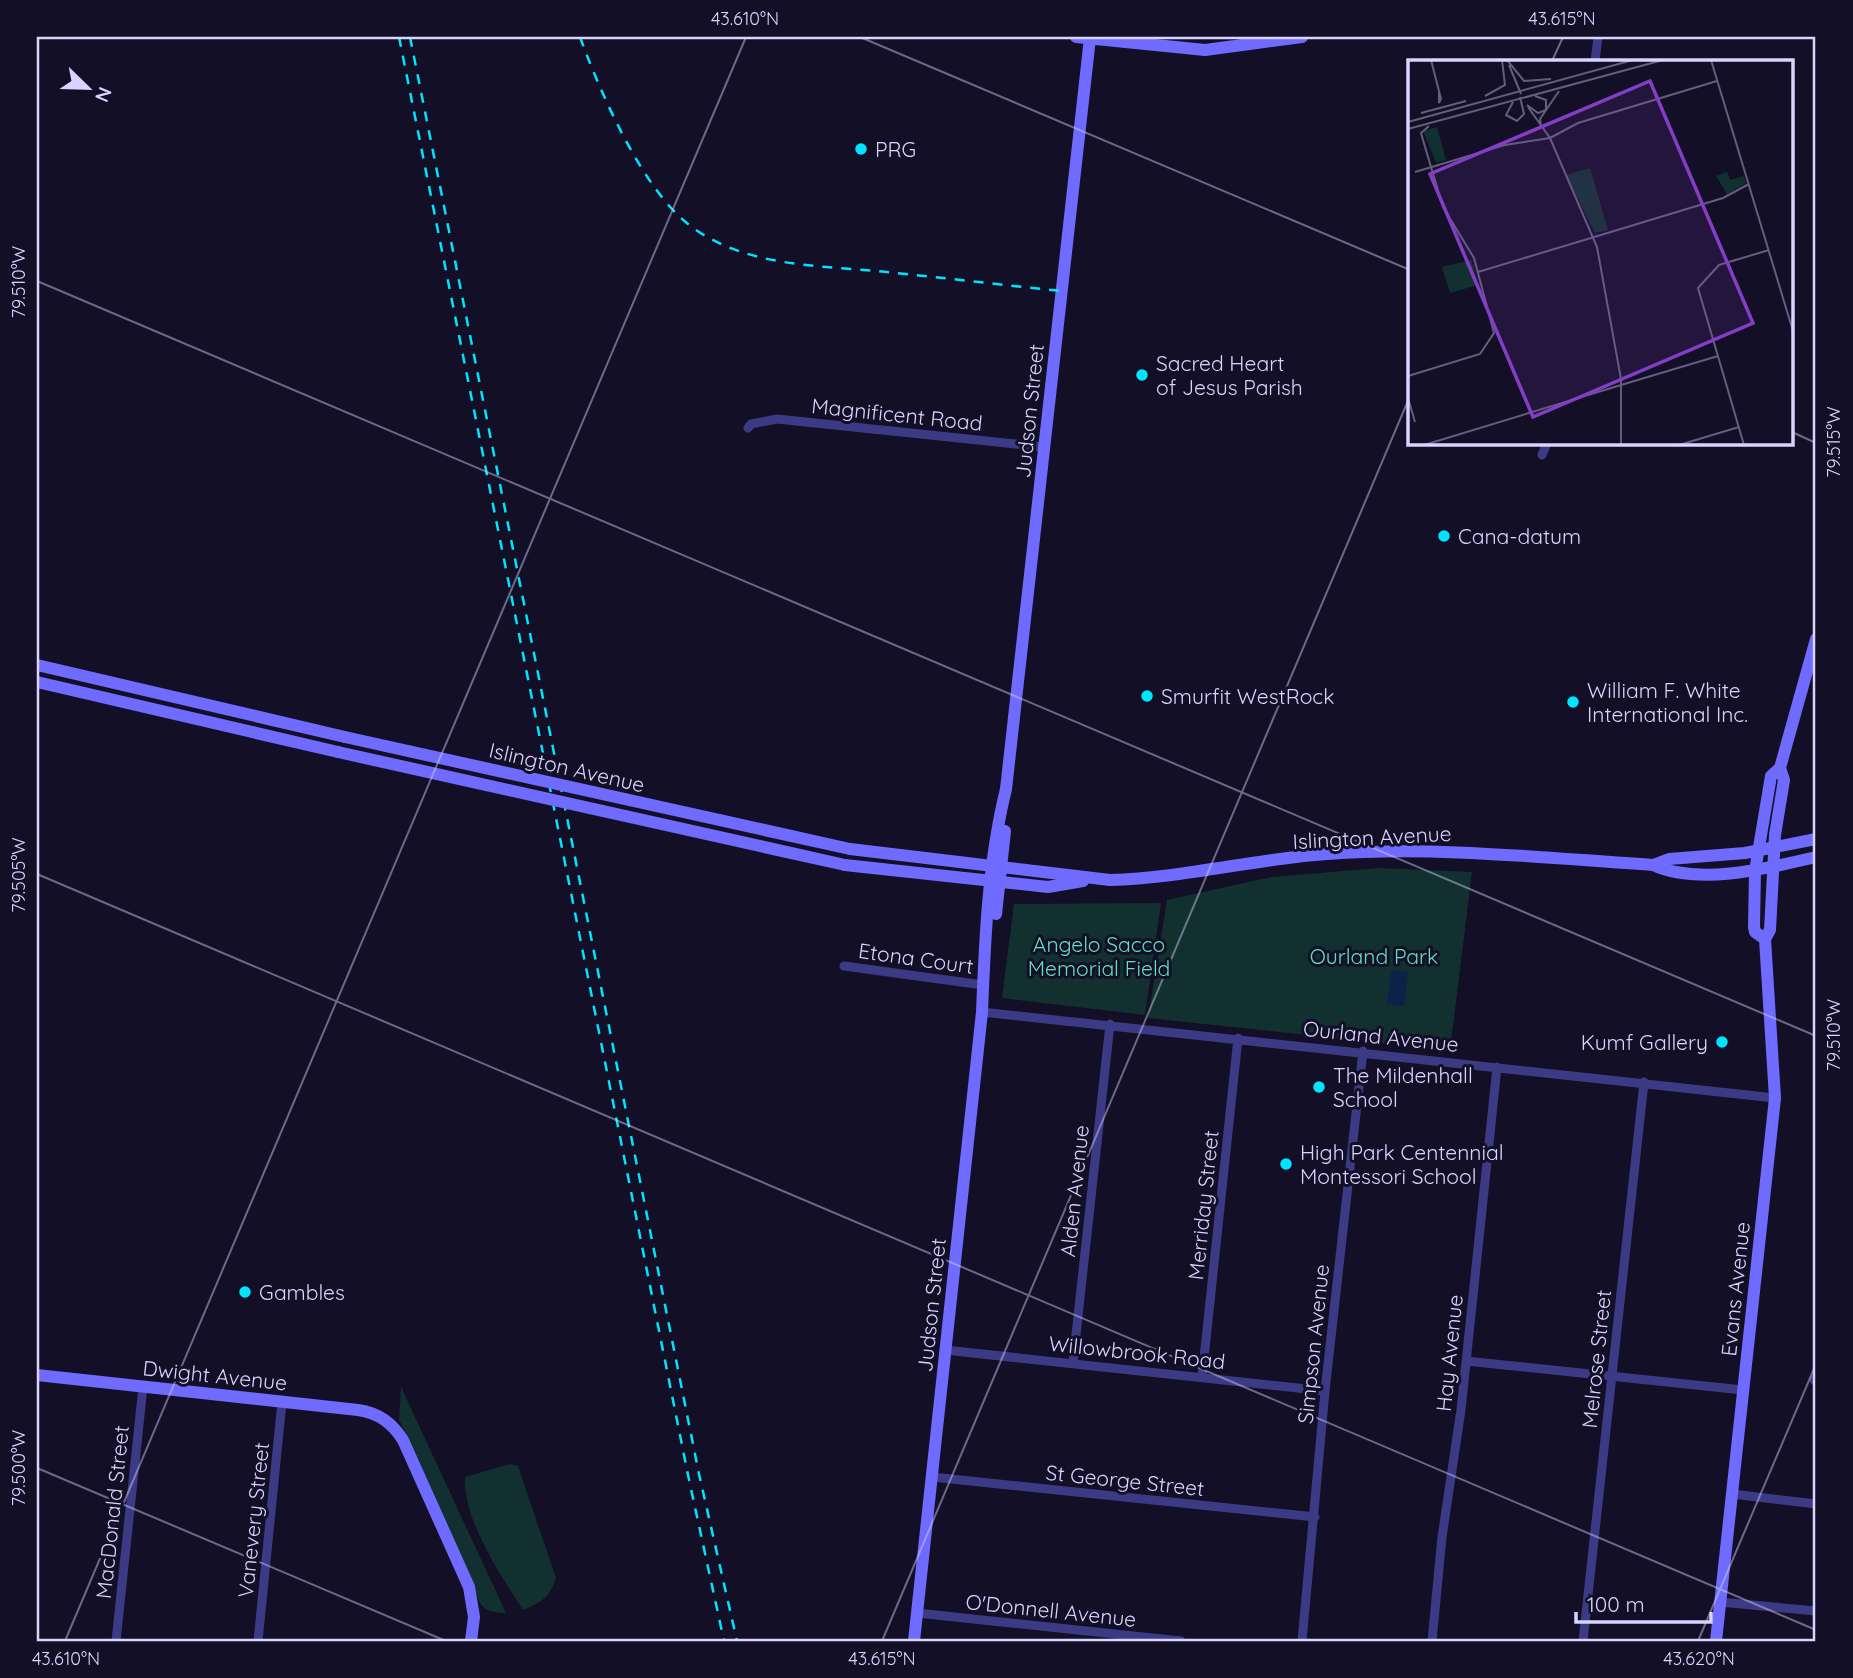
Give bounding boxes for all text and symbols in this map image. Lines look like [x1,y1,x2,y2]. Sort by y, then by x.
text: 43.610°N [711,7,779,30]
text: 43.615°N [1528,7,1596,30]
north arrow [52,52,122,122]
inset map [1408,60,1794,444]
text: N [90,84,117,106]
place label: PRG [875,136,916,162]
marker: PRG [853,141,869,157]
text: 79.510°W [7,246,30,318]
street label: Judson Street [1009,343,1049,479]
place label: Sacred Heart of Jesus Parish [1156,350,1303,400]
marker: Sacred Heart of Jesus Parish [1134,367,1150,383]
street label: Magnificent Road [810,392,984,436]
text: 79.515°W [1822,406,1845,478]
place label: Cana-datum [1458,523,1581,549]
marker: Cana-datum [1436,528,1452,544]
place label: William F. White International Inc. [1587,677,1748,727]
place label: Smurfit WestRock [1161,683,1334,709]
marker: Smurfit WestRock [1139,688,1155,704]
marker: William F. White International Inc. [1565,694,1581,710]
street label: Islington Avenue [487,736,647,798]
street label: Islington Avenue [1292,820,1452,854]
text: 79.505°W [7,837,30,913]
park label: Angelo Sacco Memorial Field [1028,931,1170,981]
street label: Etona Court [857,937,975,979]
park label: Ourland Park [1310,943,1438,969]
text: 79.510°W [1822,999,1845,1071]
street label: Ourland Avenue [1302,1015,1460,1057]
place label: Kumf Gallery [1581,1029,1708,1055]
marker: Kumf Gallery [1714,1034,1730,1050]
place label: The Mildenhall School [1333,1062,1473,1112]
marker: The Mildenhall School [1311,1079,1327,1095]
street label: Alden Avenue [1054,1124,1094,1258]
street label: Merriday Street [1182,1129,1224,1281]
place label: High Park Centennial Montessori School [1300,1139,1504,1189]
marker: High Park Centennial Montessori School [1278,1156,1294,1172]
street label: Evans Avenue [1715,1221,1755,1357]
street label: Judson Street [911,1237,951,1373]
street label: Simpson Avenue [1292,1263,1334,1425]
place label: Gambles [259,1279,345,1305]
marker: Gambles [237,1284,253,1300]
street label: Melrose Street [1576,1288,1616,1430]
street label: Hay Avenue [1430,1293,1468,1413]
street label: Willowbrook Road [1047,1330,1227,1374]
street label: Dwight Avenue [141,1354,289,1396]
street label: MacDonald Street [90,1424,134,1600]
text: 79.500°W [7,1430,30,1506]
street label: Vanevery Street [232,1441,274,1599]
street label: St George Street [1044,1459,1206,1501]
scale bar [1576,1580,1711,1624]
street label: O'Donnell Avenue [964,1588,1138,1632]
text: 100 m [1587,1591,1645,1617]
text: 43.610°N [32,1647,100,1670]
text: 43.615°N [848,1647,916,1670]
text: 43.620°N [1663,1647,1735,1670]

